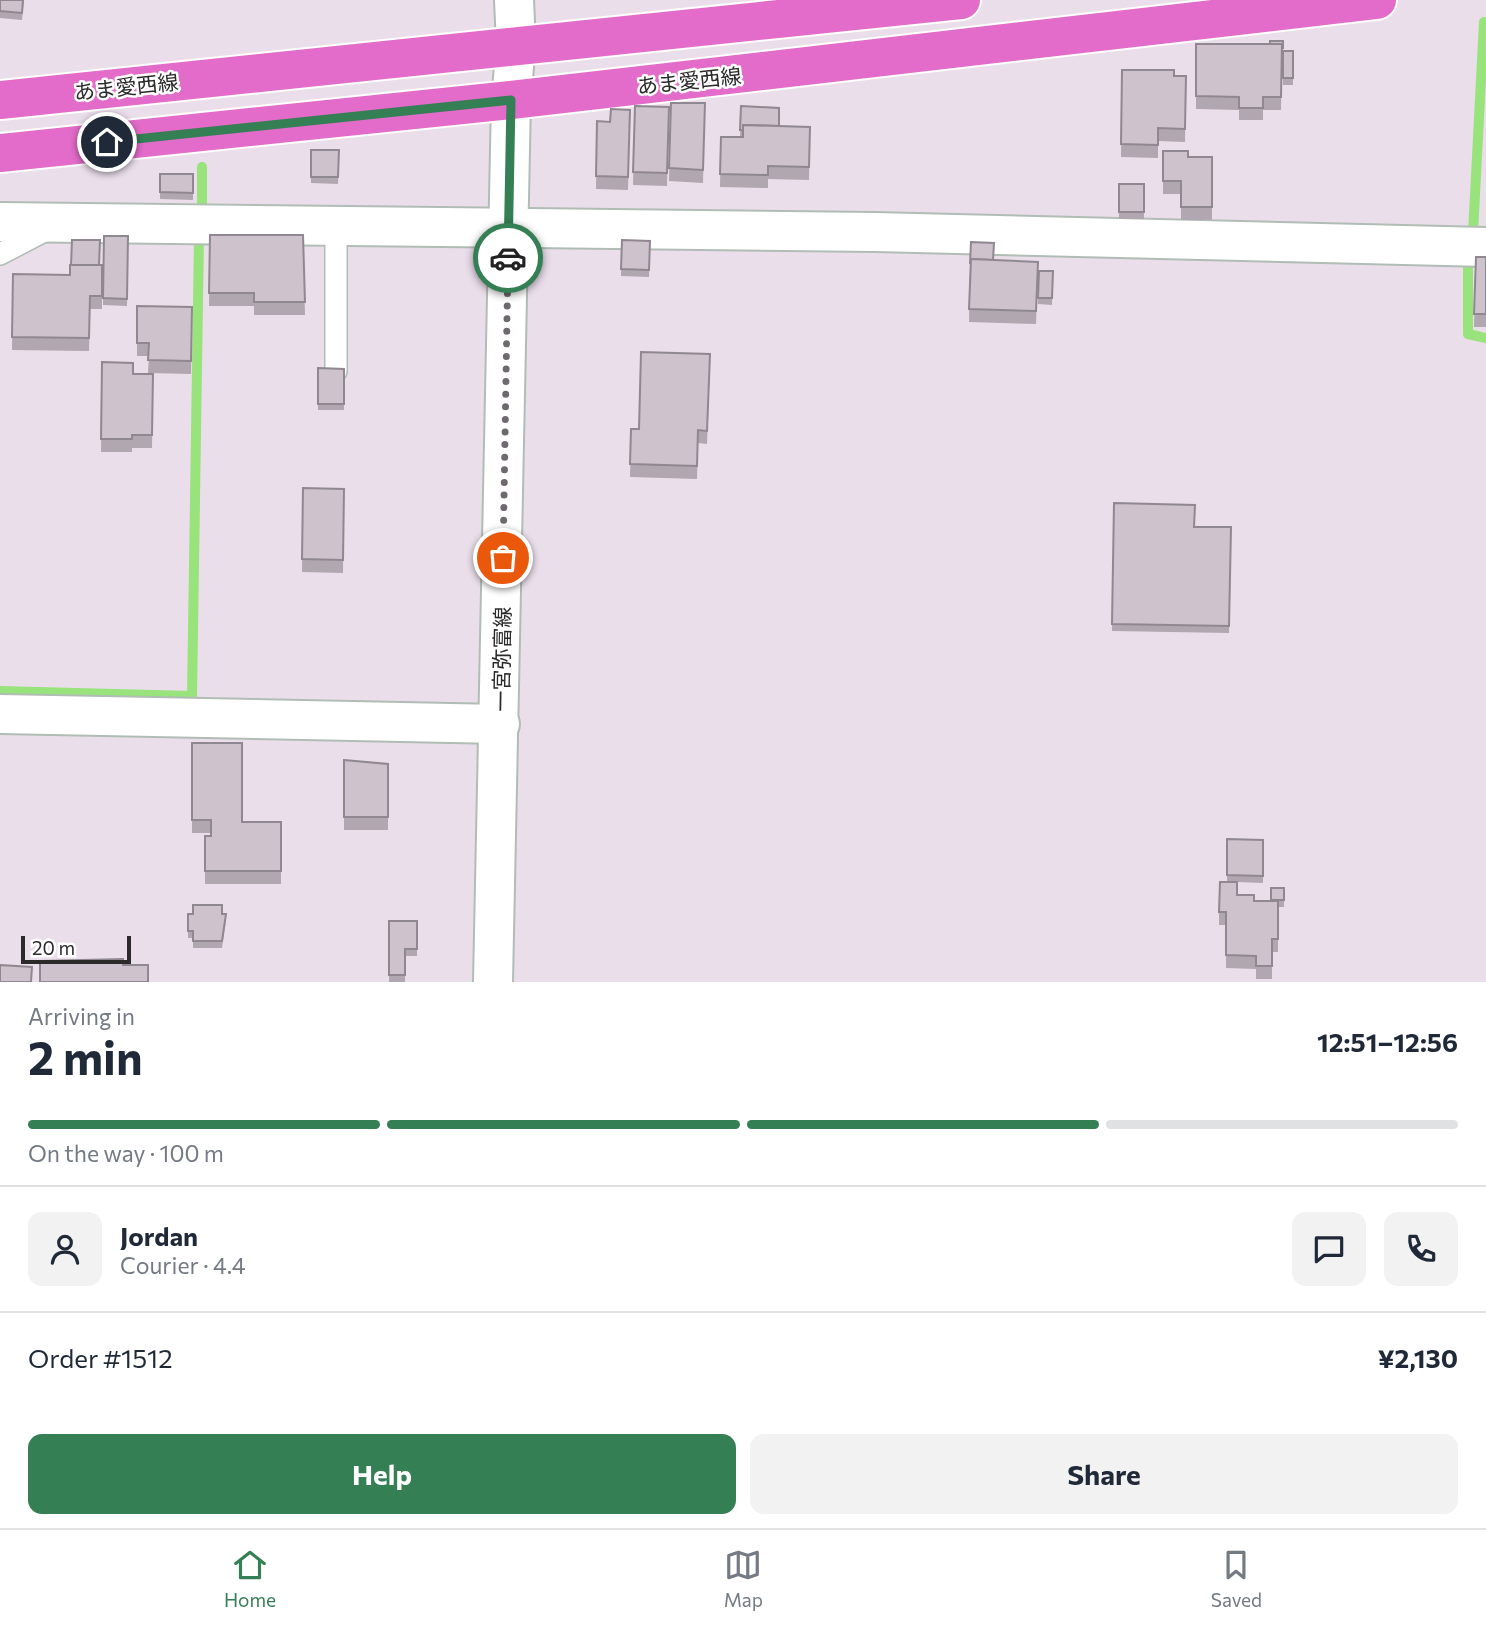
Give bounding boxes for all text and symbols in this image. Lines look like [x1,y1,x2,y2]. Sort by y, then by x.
street label: あま愛西線 [635,62,743,98]
street label: あま愛西線 [72,68,180,104]
pin [77,112,137,172]
icon: home [88,123,126,161]
courier [473,223,543,293]
icon: car [489,239,527,277]
pin [473,528,533,588]
icon: bag [484,539,522,577]
street label: 一宮弥富線 [488,606,514,712]
scale bar [21,933,131,965]
text: 20 m [32,936,75,959]
text: Arriving in [28,1002,135,1030]
text: 12:51–12:56 [1317,1026,1458,1057]
text: 2 min [28,1028,143,1084]
text: On the way · 100 m [28,1139,224,1167]
button: person [28,1212,102,1286]
button: chat [1292,1212,1366,1286]
button: phone [1384,1212,1458,1286]
text: Jordan [120,1220,198,1251]
text: Courier · 4.4 [120,1251,246,1279]
text: Order #1512 [28,1342,173,1373]
text: ¥2,130 [1378,1342,1458,1373]
button: Help [28,1434,736,1514]
button: Share [750,1434,1458,1514]
tab: Home [224,1546,276,1611]
tab: Map [724,1546,763,1611]
tab: Saved [1211,1546,1262,1611]

